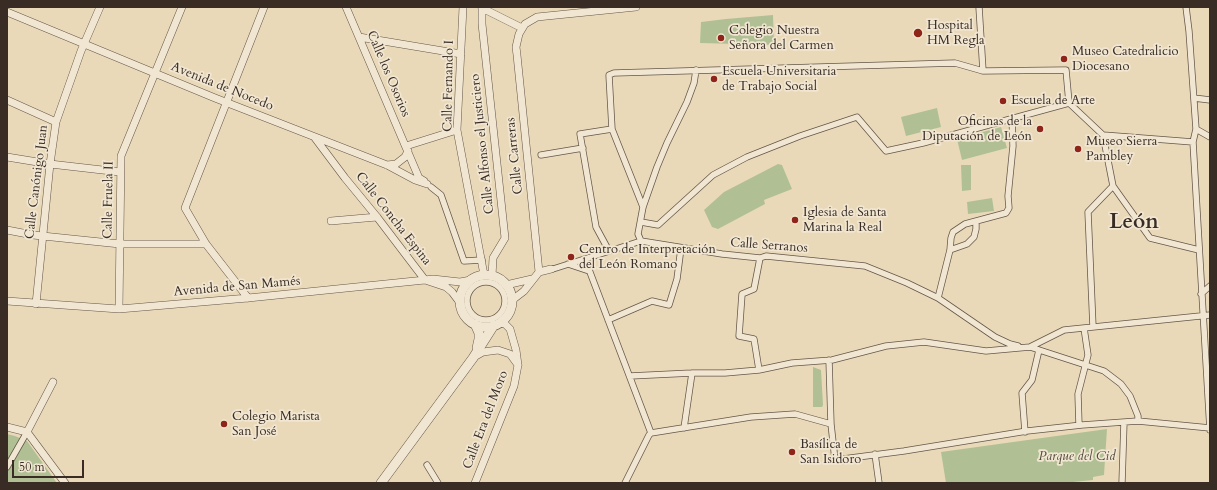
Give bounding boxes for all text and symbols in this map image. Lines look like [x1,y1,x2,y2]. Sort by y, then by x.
place label: Hospital HM Regla [927,18,985,49]
place label: Colegio Nuestra Señora del Carmen [729,23,834,54]
marker: Hospital HM Regla [912,27,924,39]
street label: Calle los Osorios [363,29,413,119]
marker: Colegio Nuestra Señora del Carmen [716,33,726,43]
street label: Calle Fernando I [440,40,458,132]
place label: Museo Catedralicio Diocesano [1072,44,1179,75]
marker: Museo Catedralicio Diocesano [1059,54,1069,64]
street label: Avenida de Nocedo [169,59,275,115]
place label: Escuela Universitaria de Trabajo Social [722,64,836,95]
street label: Calle Alfonso el Justiciero [468,73,498,215]
marker: Escuela Universitaria de Trabajo Social [709,74,719,84]
place label: Escuela de Arte [1011,93,1095,109]
marker: Escuela de Arte [998,96,1008,106]
place label: Oficinas de la Diputación de León [922,114,1032,145]
street label: Calle Carreras [503,117,527,195]
street label: Calle Canónigo Juan [22,124,52,240]
marker: Oficinas de la Diputación de León [1035,124,1045,134]
place label: Museo Sierra Pambley [1086,134,1157,165]
marker: Museo Sierra Pambley [1073,144,1083,154]
street label: Calle Fruela II [101,161,117,239]
street label: Calle Concha Espina [352,169,434,269]
place label: Iglesia de Santa Marina la Real [803,205,887,236]
district label: León [1109,210,1159,236]
marker: Iglesia de Santa Marina la Real [790,215,800,225]
street label: Calle Serranos [730,236,808,256]
place label: Centro de Interpretación del León Romano [579,242,716,273]
marker: Centro de Interpretación del León Romano [566,252,576,262]
street label: Avenida de San Mamés [173,274,301,300]
street label: Calle Era del Moro [460,369,512,471]
place label: Colegio Marista San José [232,409,320,440]
marker: Colegio Marista San José [219,419,229,429]
place label: Basílica de San Isidoro [800,437,861,468]
marker: Basílica de San Isidoro [787,447,797,457]
park label: Parque del Cid [1039,449,1115,465]
scale bar [14,452,86,478]
text: 50 m [19,459,45,475]

